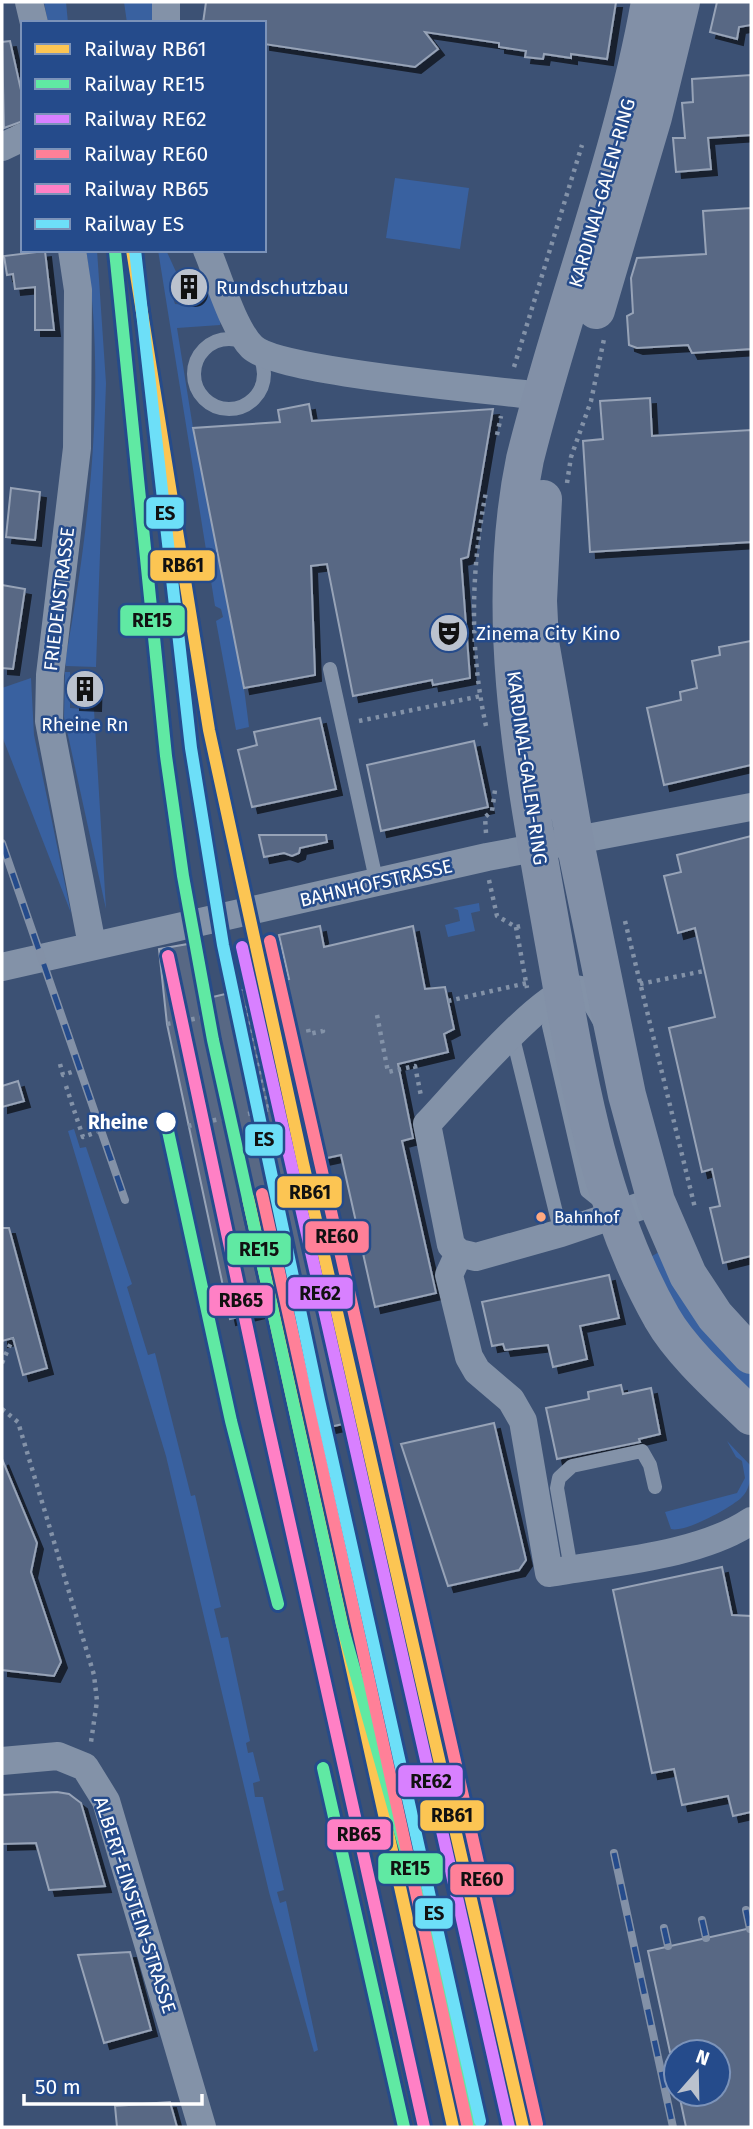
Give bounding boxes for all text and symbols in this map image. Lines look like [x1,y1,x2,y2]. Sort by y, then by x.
legend [21,21,266,252]
text: Railway RB61 [84,36,207,62]
text: Railway RE15 [84,71,205,97]
street label: KARDINAL-GALEN-RING [564,96,640,290]
text: Railway RE62 [84,106,207,132]
text: Railway RE60 [84,141,208,167]
text: Railway RB65 [84,176,209,202]
text: Railway ES [84,211,184,237]
building icon: Rundschutzbau [168,266,210,308]
place label: Rundschutzbau [216,276,349,299]
line badge: ES [145,496,185,530]
text: ES [155,502,175,525]
street label: FRIEDENSTRASSE [39,526,79,672]
line badge: RB61 [149,549,216,582]
text: RB61 [162,554,204,577]
line badge: RE15 [119,604,186,637]
text: RE15 [132,609,172,632]
theatre icon: Zinema City Kino [428,612,470,654]
place label: Zinema City Kino [476,622,620,645]
building icon: Rheine Rn [64,668,106,710]
street label: KARDINAL-GALEN-RING [502,670,552,866]
place label: Rheine Rn [41,713,129,736]
street label: BAHNHOFSTRASSE [297,854,455,912]
marker: Rheine [154,1110,178,1134]
place label: Rheine [88,1111,148,1134]
line badge: ES [244,1123,284,1157]
text: ES [254,1128,274,1151]
line badge: RB61 [276,1175,343,1209]
text: RB61 [289,1181,331,1204]
place label: Bahnhof [554,1207,620,1228]
marker: Bahnhof [534,1210,548,1224]
line badge: RE60 [304,1220,370,1254]
text: RE60 [315,1225,359,1248]
line badge: RE15 [226,1232,292,1266]
text: RE15 [239,1238,279,1261]
line badge: RE62 [287,1276,354,1310]
text: RE62 [299,1282,341,1305]
line badge: RB65 [208,1284,274,1317]
text: RB65 [219,1289,263,1312]
line badge: RE62 [397,1764,464,1798]
text: RE62 [410,1770,452,1793]
street label: ALBERT-EINSTEIN-STRASSE [89,1794,181,2016]
line badge: RB61 [419,1799,485,1832]
text: RB61 [431,1804,473,1827]
line badge: RB65 [326,1818,392,1851]
text: RB65 [337,1823,381,1846]
line badge: RE15 [377,1852,444,1885]
text: RE15 [390,1857,430,1880]
line badge: RE60 [449,1863,515,1896]
text: RE60 [460,1868,504,1891]
line badge: ES [414,1897,454,1930]
text: ES [424,1902,444,1925]
north arrow [662,2038,732,2108]
text: N [693,2045,713,2070]
scale bar [24,2062,203,2106]
text: 50 m [35,2074,81,2100]

